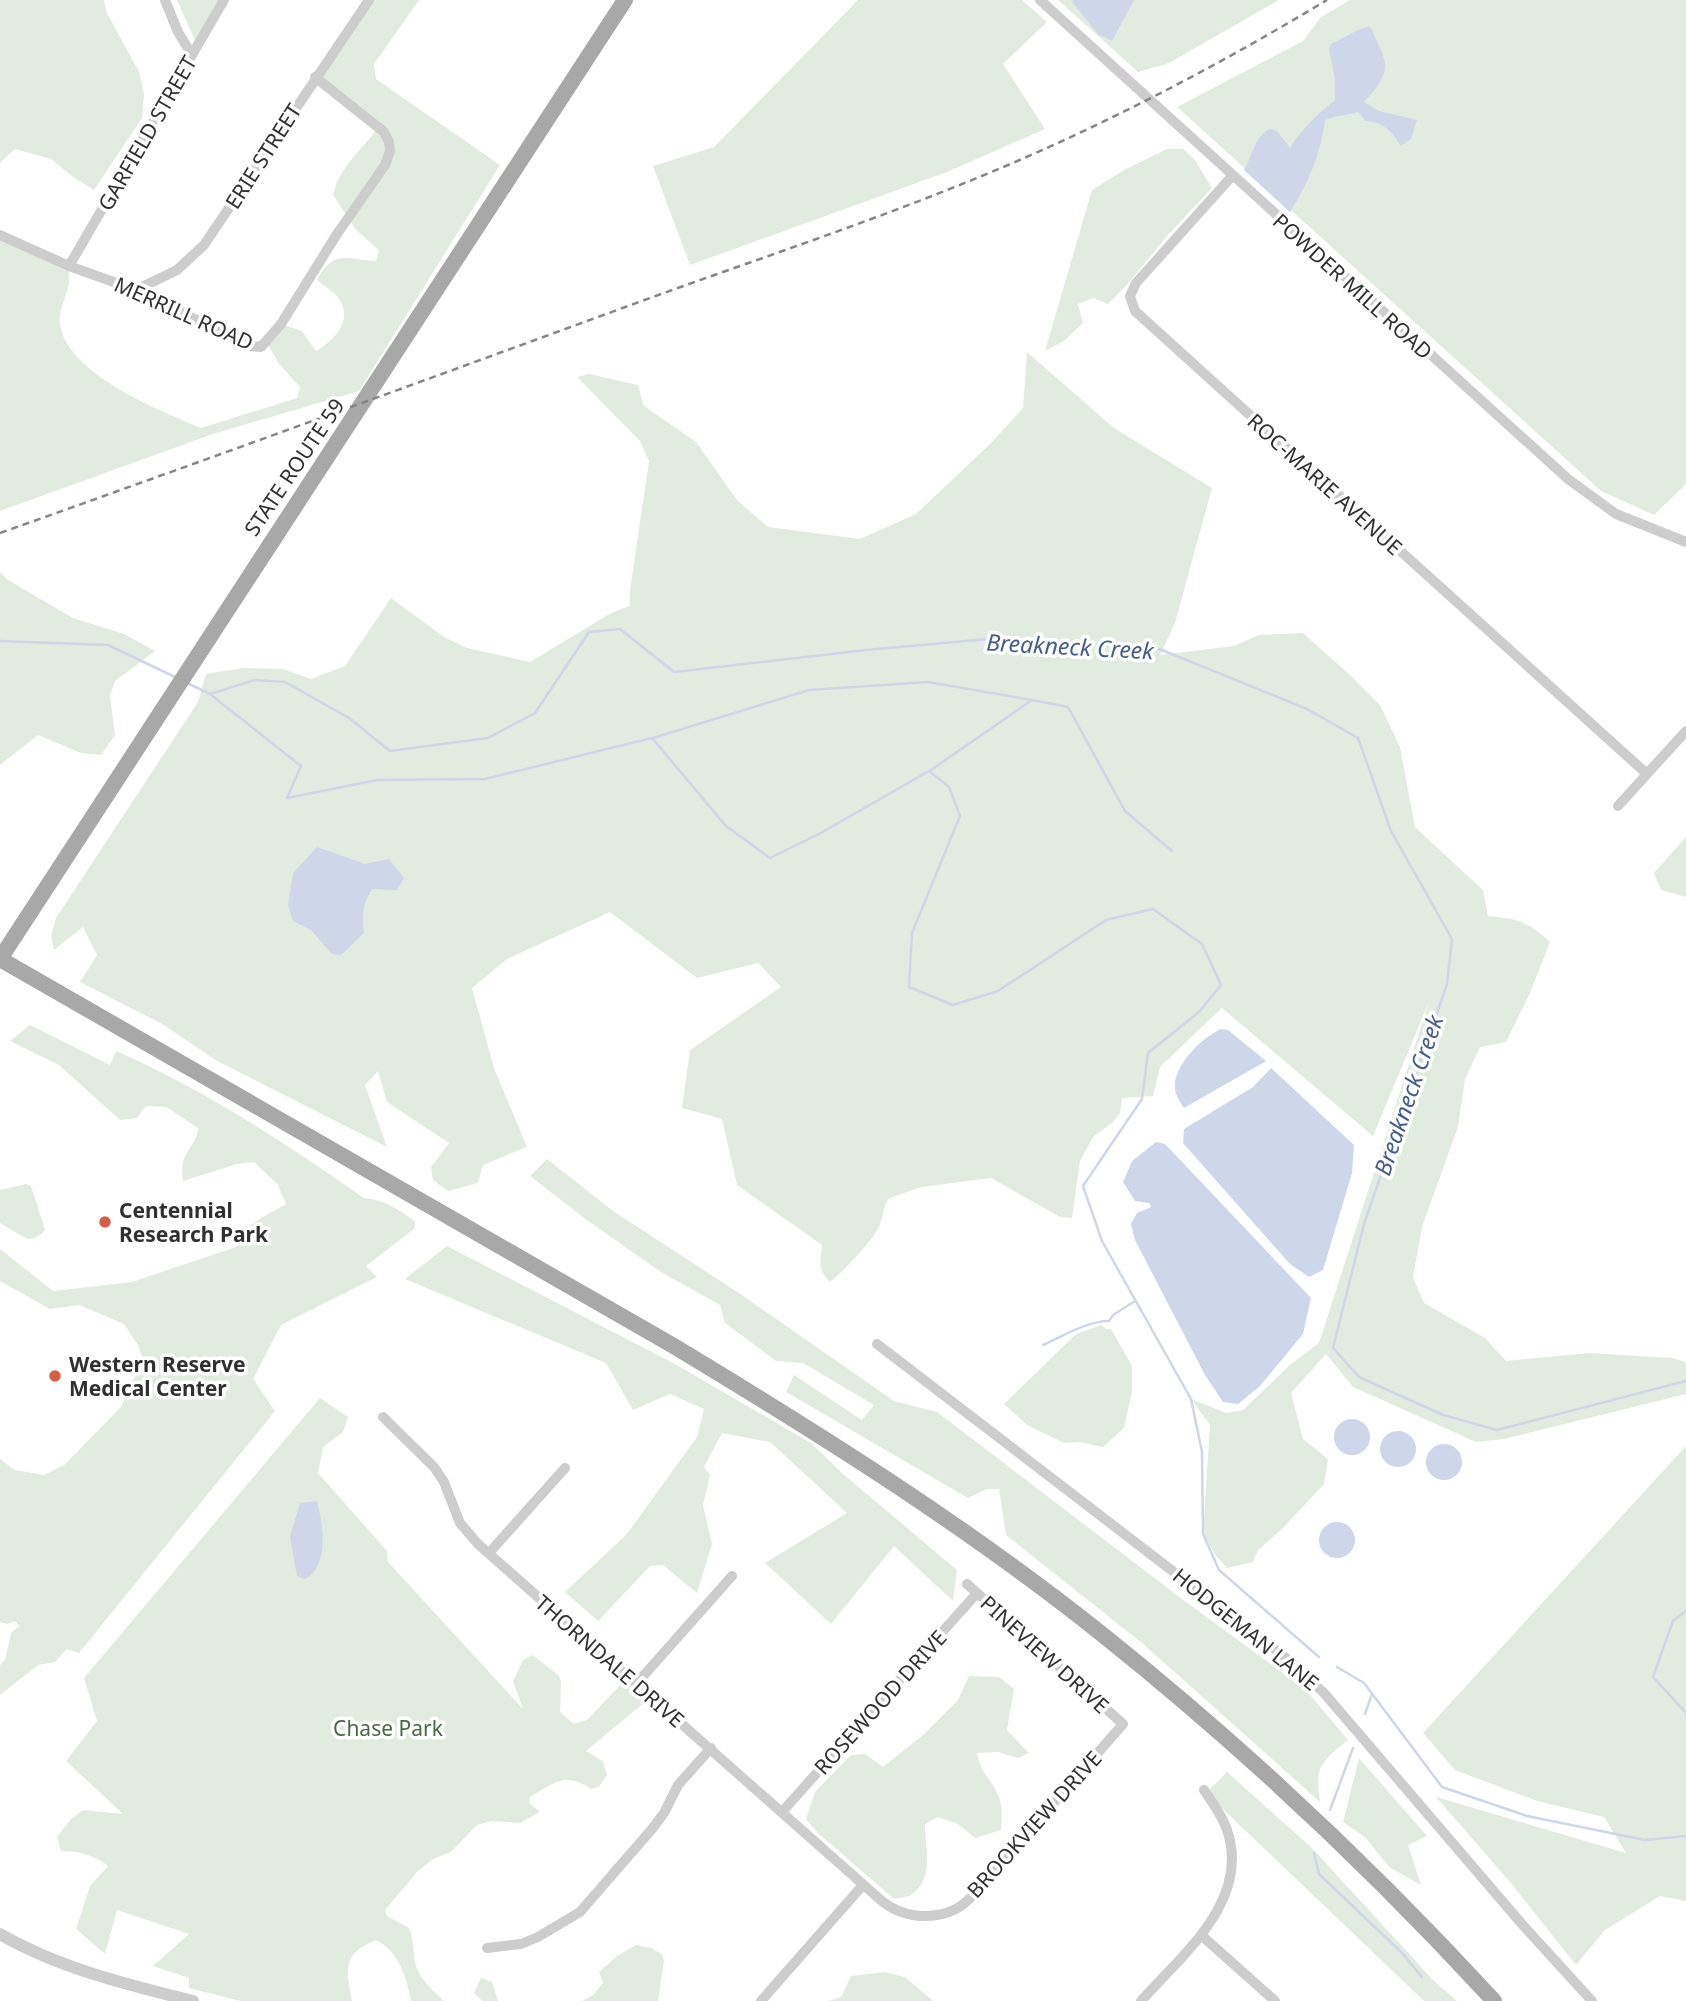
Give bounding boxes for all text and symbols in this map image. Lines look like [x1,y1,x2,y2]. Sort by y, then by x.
street label: GARFIELD STREET [91,50,203,216]
street label: ERIE STREET [218,98,308,214]
street label: POWDER MILL ROAD [1267,207,1439,365]
street label: MERRILL ROAD [110,270,258,356]
street label: STATE ROUTE 59 [238,393,350,541]
street label: ROC-MARIE AVENUE [1242,407,1408,561]
water label: Breakneck Creek [986,626,1156,666]
water label: Breakneck Creek [1366,1009,1451,1179]
place label: Centennial Research Park [119,1196,269,1248]
marker: Centennial Research Park [97,1214,113,1230]
place label: Western Reserve Medical Center [69,1350,245,1402]
marker: Western Reserve Medical Center [47,1368,63,1384]
street label: HODGEMAN LANE [1167,1561,1325,1697]
street label: THORNDALE DRIVE [530,1588,690,1734]
street label: PINEVIEW DRIVE [975,1589,1115,1719]
street label: ROSEWOOD DRIVE [808,1624,952,1780]
park label: Chase Park [333,1714,444,1742]
street label: BROOKVIEW DRIVE [960,1745,1108,1903]

